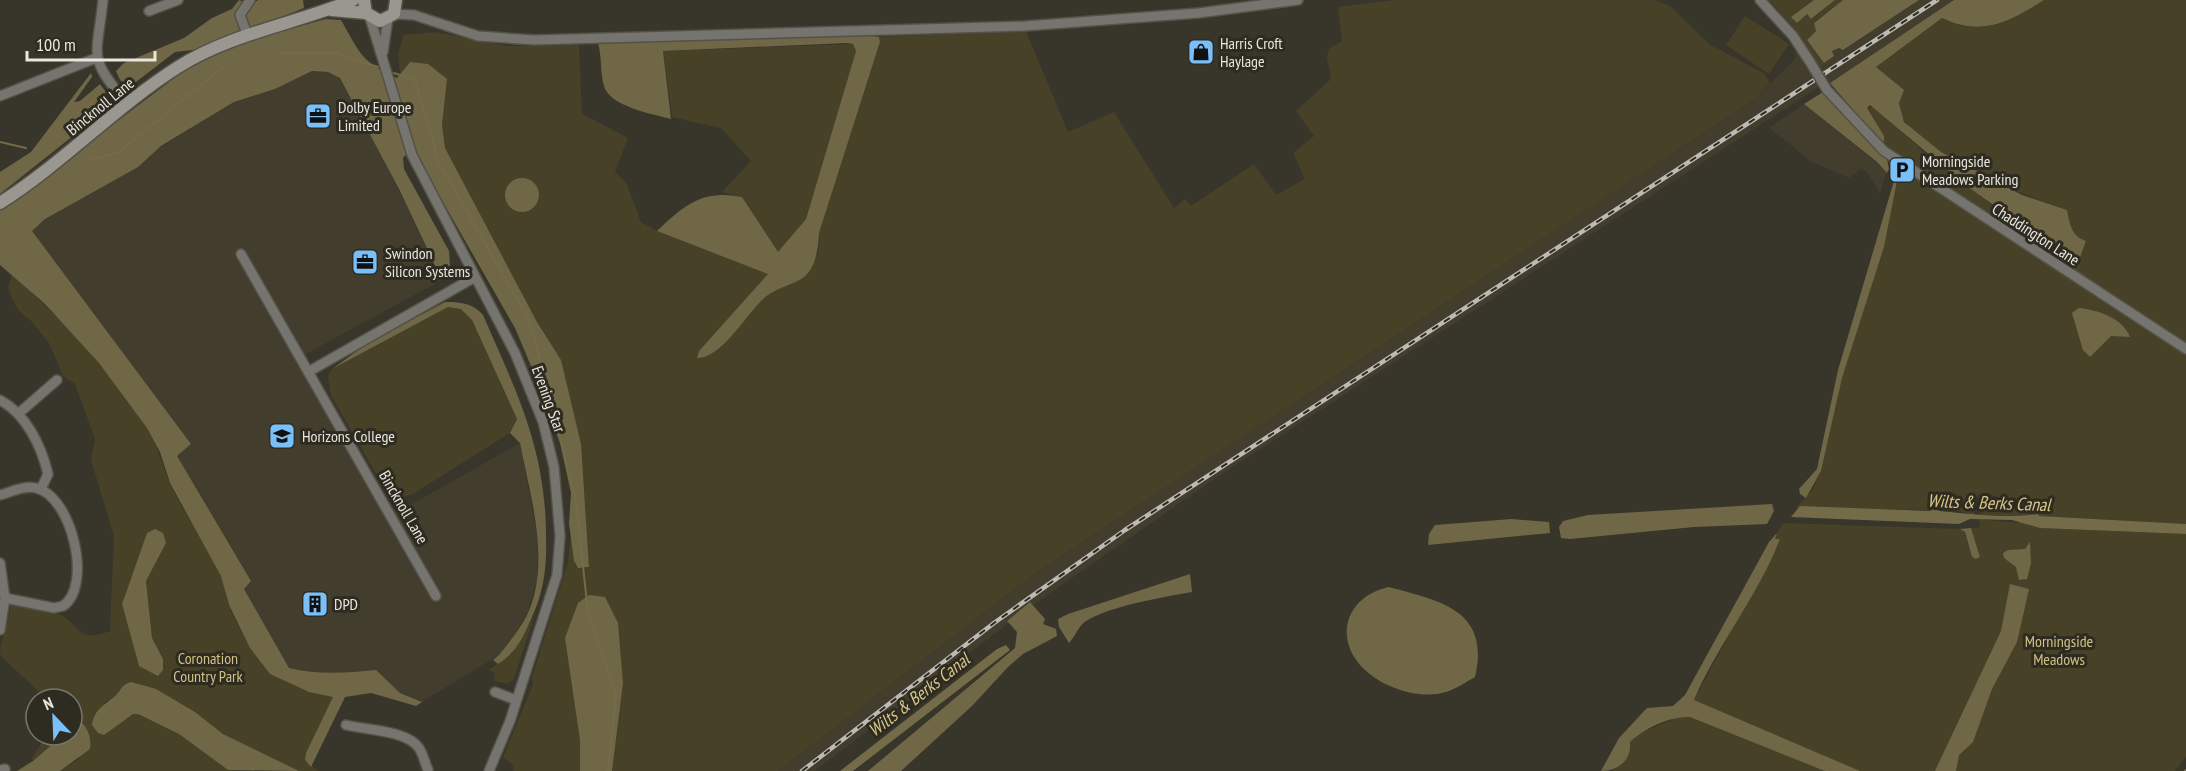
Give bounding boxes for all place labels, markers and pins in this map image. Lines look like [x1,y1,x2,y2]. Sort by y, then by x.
place label: Harris Croft Haylage [1220,33,1283,71]
shop icon: Harris Croft Haylage [1186,37,1216,67]
place label: Dolby Europe Limited [338,97,411,135]
office icon: Dolby Europe Limited [303,101,333,131]
place label: Morningside Meadows Parking [1922,151,2018,189]
parking icon: Morningside Meadows Parking [1887,155,1917,185]
place label: Swindon Silicon Systems [385,243,470,281]
office icon: Swindon Silicon Systems [350,247,380,277]
school or university icon: Horizons College [267,421,297,451]
place label: Horizons College [302,426,395,446]
building icon: DPD [300,589,330,619]
place label: DPD [334,594,358,614]

